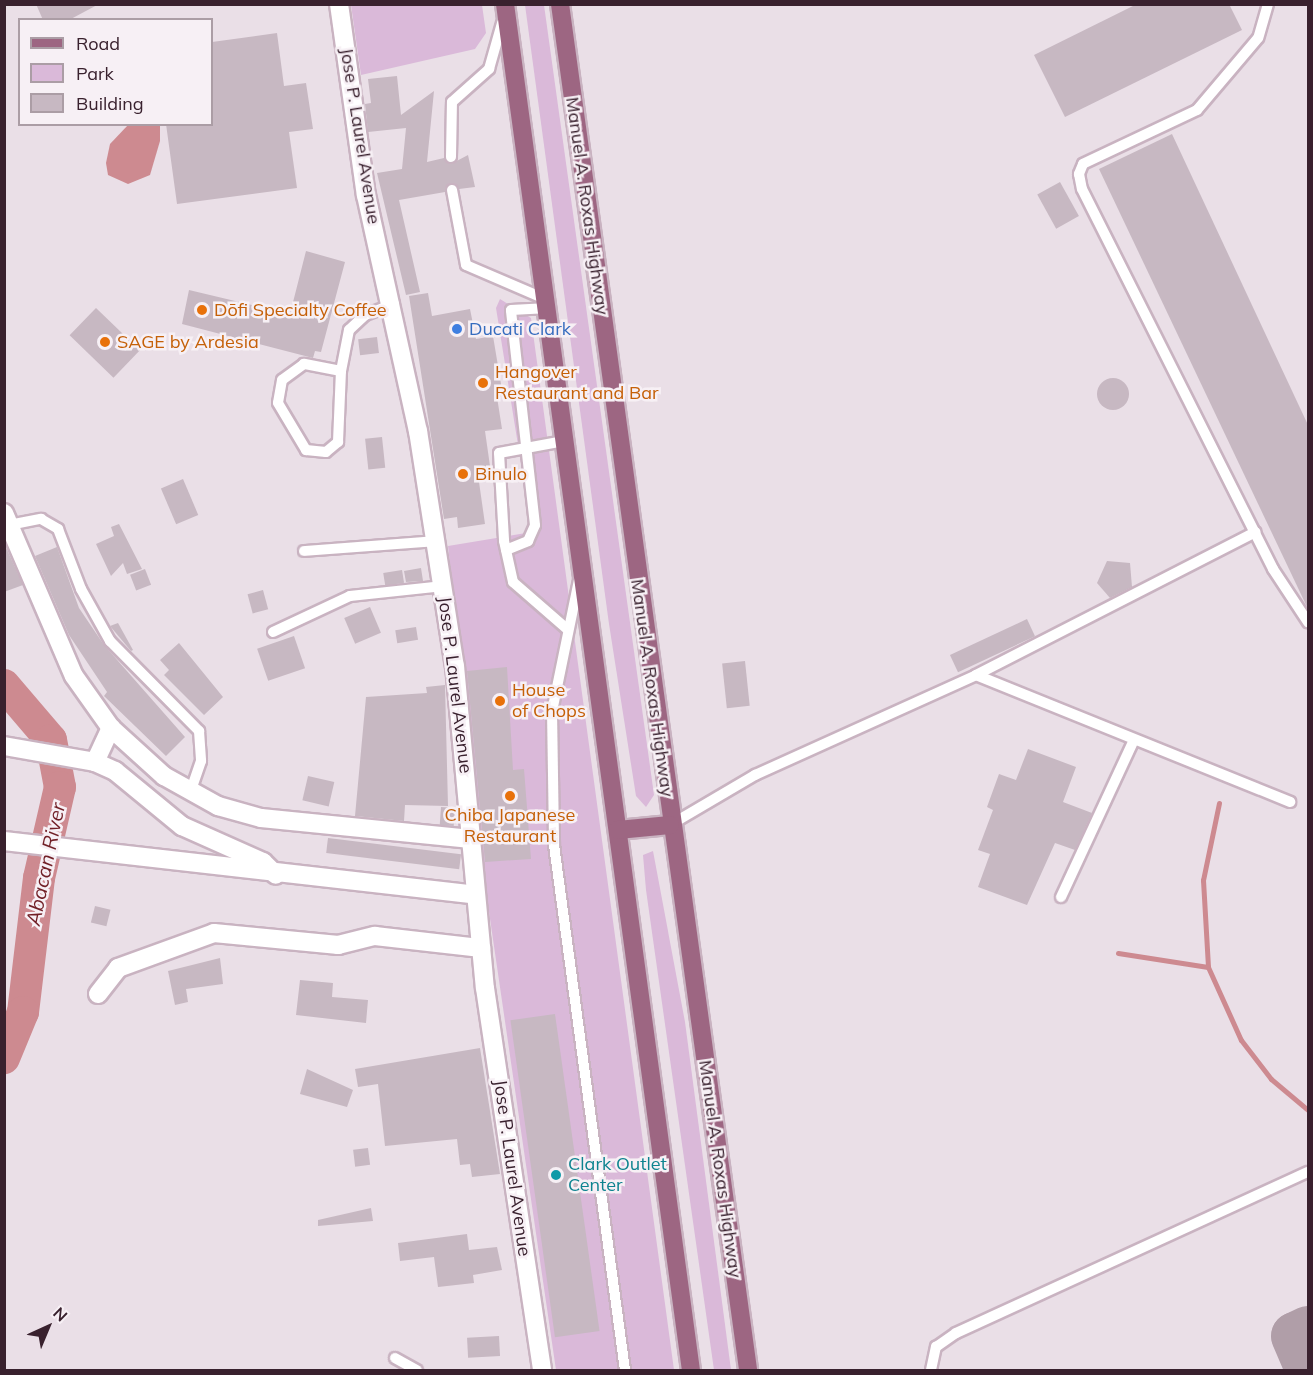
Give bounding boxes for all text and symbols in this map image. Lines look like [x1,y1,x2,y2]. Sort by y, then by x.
legend [18,18,213,126]
text: Road [76,32,120,55]
street label: Jose P. Laurel Avenue [335,46,385,226]
text: Park [76,62,114,85]
text: Building [76,92,144,115]
street label: Manuel A. Roxas Highway [561,96,613,316]
place label: Dōfi Specialty Coffee [214,299,386,321]
marker: Dōfi Specialty Coffee [195,303,209,317]
place label: Ducati Clark [469,318,571,340]
marker: Ducati Clark [450,322,464,336]
place label: SAGE by Ardesia [117,331,259,353]
marker: SAGE by Ardesia [98,335,112,349]
place label: Hangover Restaurant and Bar [495,362,659,404]
marker: Hangover Restaurant and Bar [476,376,490,390]
place label: Binulo [475,463,527,485]
marker: Binulo [456,467,470,481]
street label: Manuel A. Roxas Highway [626,578,678,798]
street label: Jose P. Laurel Avenue [433,595,477,775]
place label: House of Chops [512,680,586,722]
marker: House of Chops [493,694,507,708]
marker: Chiba Japanese Restaurant [503,789,517,803]
water label: Abacan River [20,801,70,927]
place label: Chiba Japanese Restaurant [445,805,575,848]
street label: Manuel A. Roxas Highway [694,1059,746,1279]
street label: Jose P. Laurel Avenue [489,1078,535,1258]
place label: Clark Outlet Center [568,1154,667,1196]
marker: Clark Outlet Center [549,1168,563,1182]
north arrow [18,1297,78,1357]
text: N [49,1303,72,1325]

